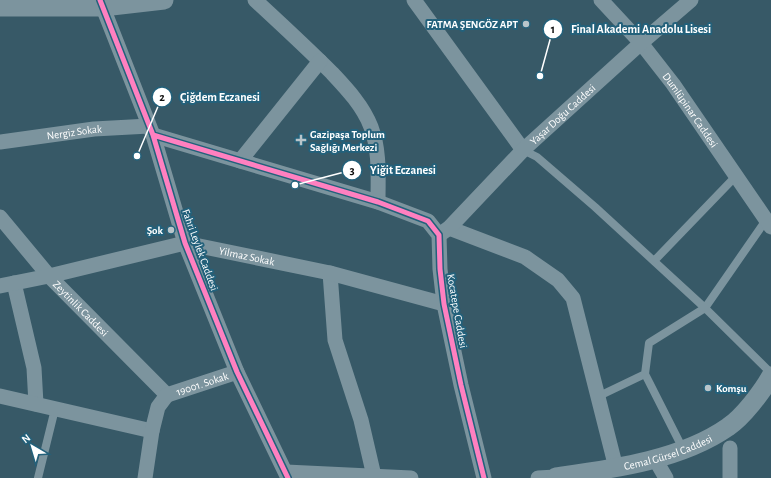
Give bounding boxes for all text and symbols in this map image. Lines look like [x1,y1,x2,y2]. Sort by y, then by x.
callout: Final Akademi Anadolu Lisesi [543,17,719,41]
place label: FATMA ŞENGÖZ APT [426,18,518,30]
marker: FATMA ŞENGÖZ APT [521,19,531,29]
text: 1 [551,23,555,35]
text: Final Akademi Anadolu Lisesi [571,23,711,35]
street label: Dumlüpinar Caddesi [661,71,720,149]
street label: Yaşar Doğu Caddesi [528,82,597,147]
callout: Çiğdem Eczanesi [152,85,268,109]
text: 2 [159,91,165,103]
text: Çiğdem Eczanesi [180,91,260,103]
street label: Nergiz Sokak [46,123,102,141]
place label: Gazipaşa Toplum Sağlığı Merkezi [310,129,385,153]
marker: Gazipaşa Toplum Sağlığı Merkezi [295,134,307,146]
callout: Yiğit Eczanesi [342,158,444,182]
text: 3 [349,164,355,176]
text: Yiğit Eczanesi [370,164,436,176]
street label: Fahri Leylek Caddesi [180,208,220,292]
place label: Şok [147,225,164,236]
marker: Şok [166,225,176,235]
street label: Yilmaz Sokak [218,245,276,267]
street label: Kocatepe Caddesi [445,273,469,349]
street label: Zeytinlik Caddesi [51,278,111,338]
street label: 19001. Sokak [175,370,230,397]
marker: Komşu [703,383,713,393]
place label: Komşu [716,383,747,394]
north arrow [12,426,52,466]
text: N [20,432,33,445]
street label: Cemal Gürsel Caddesi [623,432,714,471]

